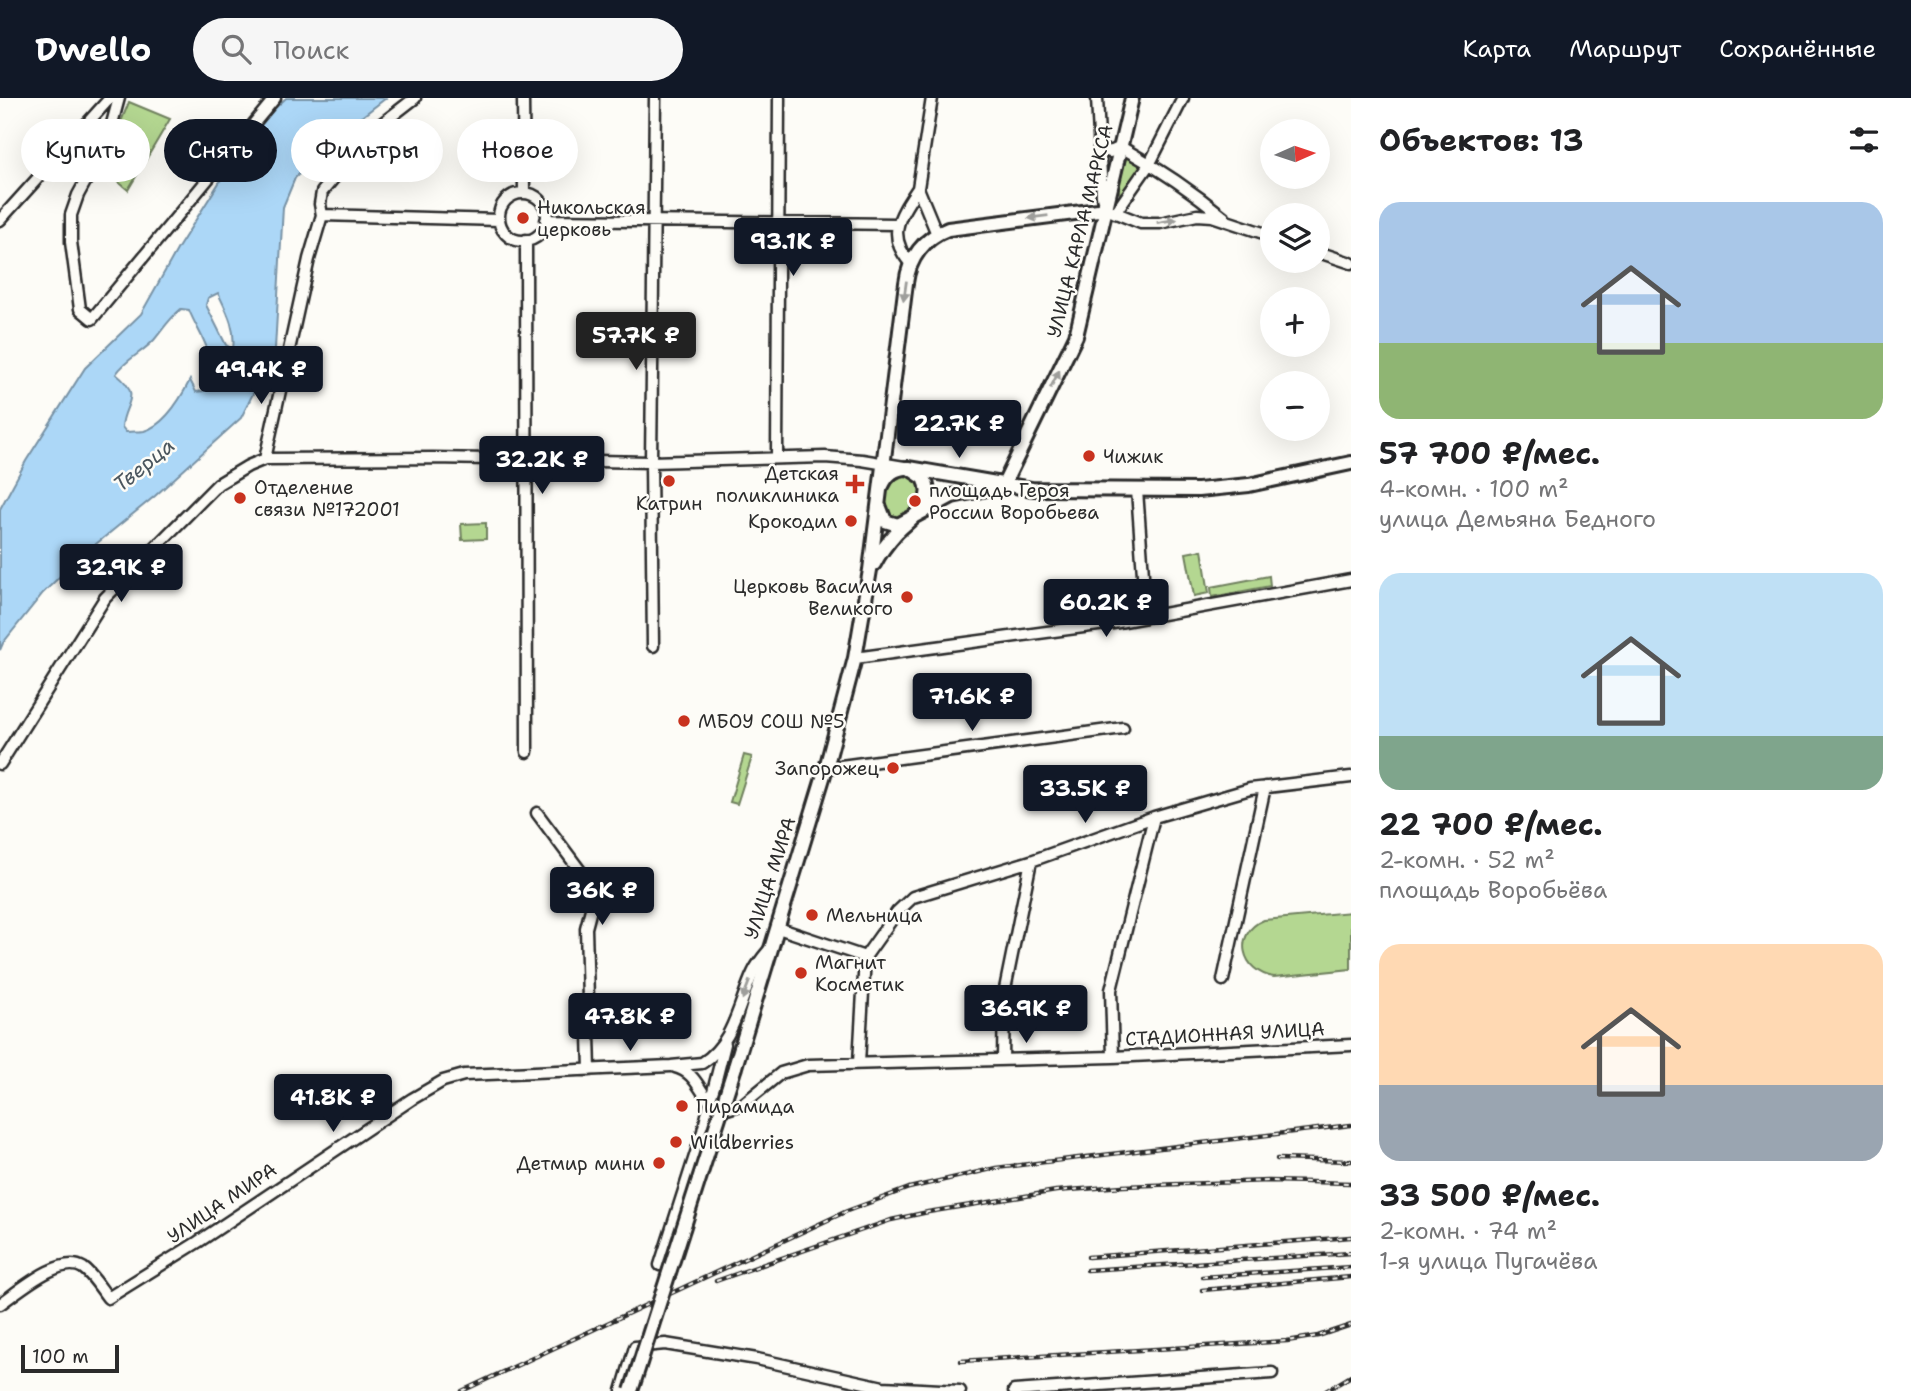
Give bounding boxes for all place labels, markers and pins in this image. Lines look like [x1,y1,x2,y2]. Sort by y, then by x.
place label: Никольская церковь [537,195,646,242]
marker: Никольская церковь [515,210,531,226]
pin: 93.1K ₽ [728,218,858,278]
pin: 57.7K ₽ [571,313,701,372]
pin: 49.4K ₽ [196,346,326,406]
pin: 22.7K ₽ [894,400,1024,460]
pin: 32.2K ₽ [477,436,607,496]
place label: Чижик [1103,444,1163,469]
marker: Чижик [1081,448,1097,464]
place label: Детская поликлиника [716,461,839,508]
marker: Катрин [661,473,677,489]
marker: Детская поликлиника [845,474,865,494]
place label: Отделение связи №172001 [254,475,400,522]
place label: площадь Героя России Воробьева [929,478,1099,525]
marker: Отделение связи №172001 [232,490,248,506]
place label: Катрин [636,491,702,516]
marker: площадь Героя России Воробьева [907,493,923,509]
place label: Крокодил [748,509,837,534]
marker: Крокодил [843,513,859,529]
pin: 32.9K ₽ [56,545,186,604]
place label: Церковь Василия Великого [733,574,893,621]
pin: 60.2K ₽ [1041,580,1171,639]
marker: Церковь Василия Великого [899,589,915,605]
pin: 71.6K ₽ [907,674,1037,733]
place label: МБОУ СОШ №5 [698,709,845,734]
marker: МБОУ СОШ №5 [676,713,692,729]
place label: Запорожец [775,756,879,781]
marker: Запорожец [885,760,901,776]
pin: 33.5K ₽ [1020,766,1150,825]
pin: 36K ₽ [553,868,651,927]
place label: Мельница [826,903,922,928]
marker: Мельница [804,907,820,923]
place label: Магнит Косметик [815,950,904,997]
marker: Магнит Косметик [793,965,809,981]
pin: 36.9K ₽ [961,986,1091,1045]
pin: 47.8K ₽ [565,993,695,1053]
pin: 41.8K ₽ [268,1074,398,1134]
place label: Пирамида [696,1094,795,1119]
marker: Пирамида [674,1098,690,1114]
place label: Wildberries [690,1130,794,1155]
marker: Wildberries [668,1134,684,1150]
place label: Детмир мини [517,1151,645,1176]
marker: Детмир мини [651,1155,667,1171]

